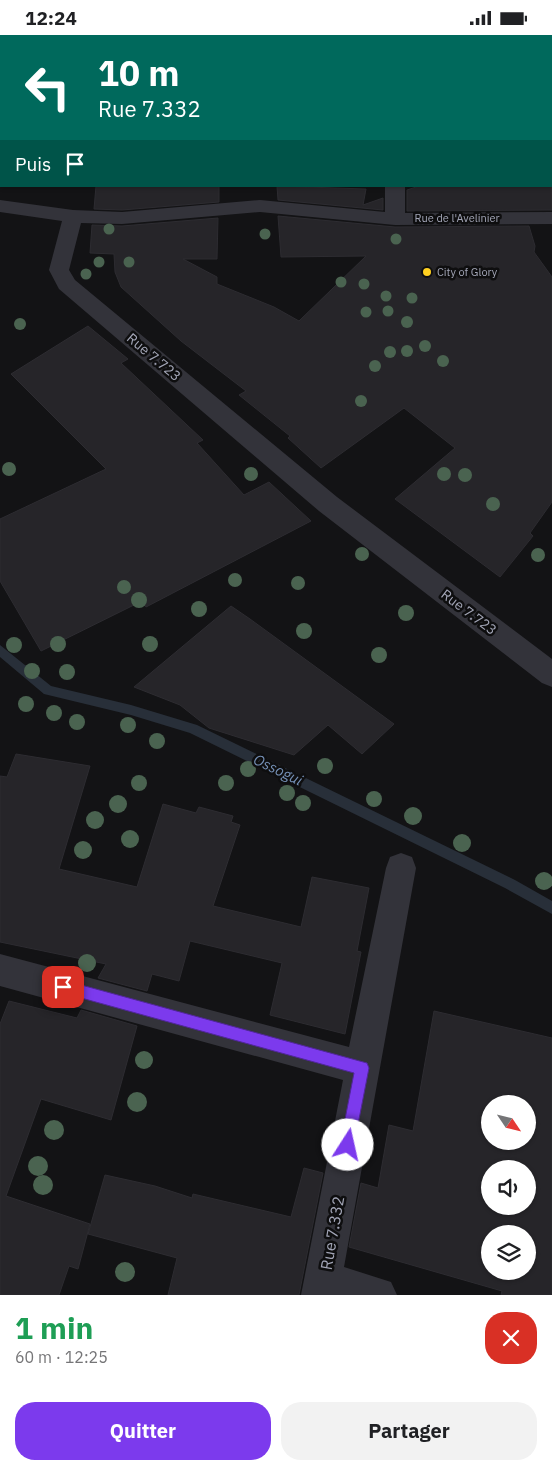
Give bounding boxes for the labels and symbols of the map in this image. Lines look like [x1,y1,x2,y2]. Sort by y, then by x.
street label: Rue de l'Avelinier [414,211,500,225]
place label: City of Glory [437,265,498,279]
marker: City of Glory [421,266,433,278]
street label: Rue 7.723 [123,329,185,385]
street label: Rue 7.723 [438,585,500,639]
water label: Ossogui [250,750,306,790]
pin [42,966,84,1008]
north arrow [481,1095,536,1150]
position arrow [321,1118,373,1170]
street label: Rue 7.332 [316,1195,348,1271]

